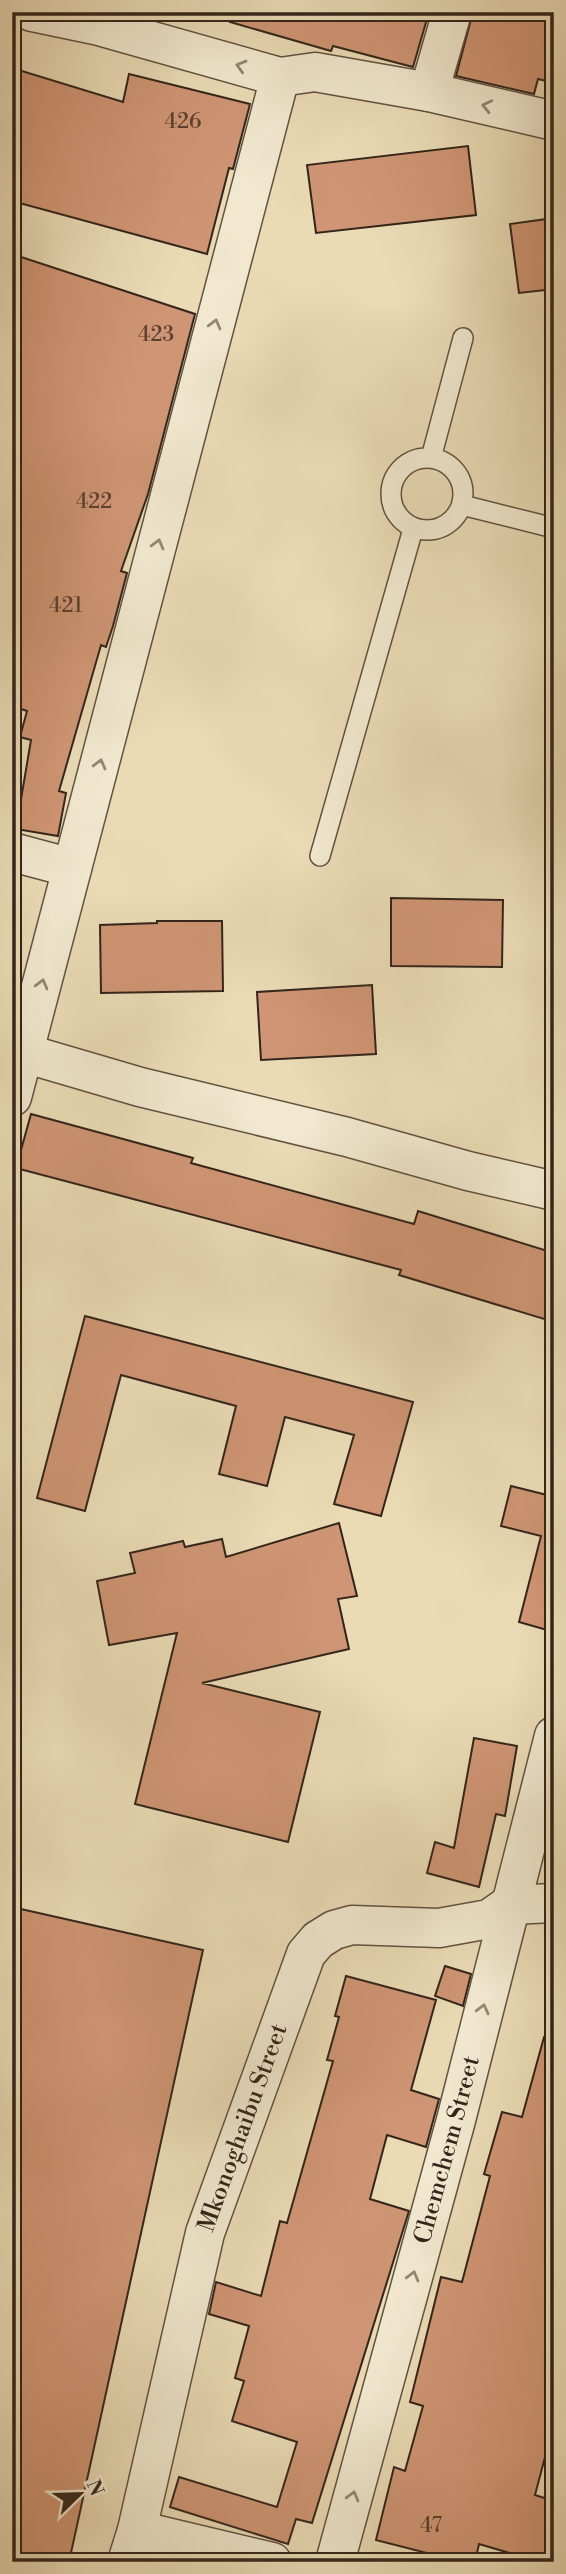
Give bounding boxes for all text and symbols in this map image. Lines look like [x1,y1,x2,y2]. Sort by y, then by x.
one-way arrow [235,60,247,74]
one-way arrow [481,99,493,114]
house number: 426 [164,109,202,135]
one-way arrow [207,318,222,330]
house number: 423 [138,322,174,348]
house number: 422 [76,489,112,515]
one-way arrow [150,538,164,550]
house number: 421 [49,593,83,619]
one-way arrow [92,758,106,770]
one-way arrow [34,978,48,990]
one-way arrow [475,2003,489,2015]
street label: Mkonoghaibu Street [192,2019,295,2236]
street label: Chemchem Street [408,2052,487,2247]
one-way arrow [405,2271,419,2283]
north arrow [46,2458,116,2528]
text: N [81,2476,109,2499]
one-way arrow [345,2490,359,2502]
house number: 47 [420,2513,443,2539]

